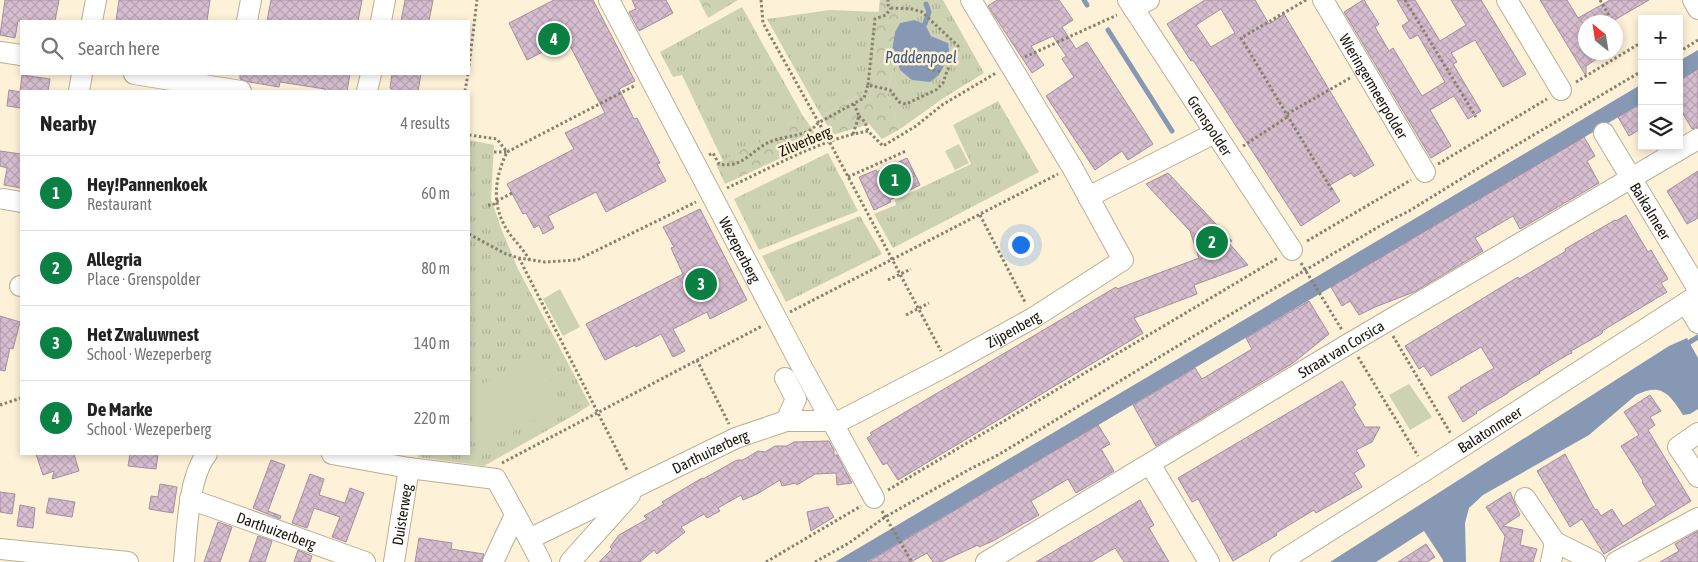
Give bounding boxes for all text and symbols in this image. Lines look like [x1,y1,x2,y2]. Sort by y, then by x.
north arrow [1578,15,1623,60]
map controls [1638,15,1683,150]
button: + [1638,15,1683,60]
search box [20,20,470,75]
pin: 4 [538,20,570,58]
street label: Wieringermeerpolder [1336,31,1412,142]
icon: search [38,34,66,62]
text: Search here [78,37,160,59]
water label: Paddenpoel [885,48,957,67]
button: − [1638,60,1683,105]
street label: Grenspolder [1184,92,1236,159]
button: layers [1638,105,1683,150]
text: Nearby [40,111,96,135]
text: 4 results [400,114,450,132]
street label: Zilverberg [776,122,834,160]
pin: 1 [879,161,911,199]
text: Hey!Pannenkoek [87,173,207,195]
street label: Baikalmeer [1627,179,1675,243]
text: 1 [52,184,60,202]
text: 60 m [421,184,450,202]
text: Restaurant [87,195,152,213]
street label: Wezeperberg [716,214,765,286]
pin: 2 [1196,223,1228,261]
your location [1008,232,1034,258]
text: Allegria [87,248,142,270]
text: 2 [52,259,60,277]
text: 80 m [421,259,450,277]
pin: 3 [685,265,717,303]
text: Place · Grenspolder [87,270,200,288]
street label: Zijpenberg [983,307,1044,351]
street label: Straat van Corsica [1295,317,1387,381]
text: Het Zwaluwnest [87,323,199,345]
text: 3 [52,334,60,352]
text: 140 m [414,334,450,352]
text: School · Wezeperberg [87,345,211,363]
text: De Marke [87,398,153,420]
street label: Balatonmeer [1454,402,1525,456]
text: 4 [52,409,60,427]
text: 220 m [414,409,450,427]
text: School · Wezeperberg [87,420,211,438]
street label: Darthuizerberg [669,426,751,476]
street label: Duisterweg [388,482,415,547]
street label: Darthuizerberg [235,508,319,552]

